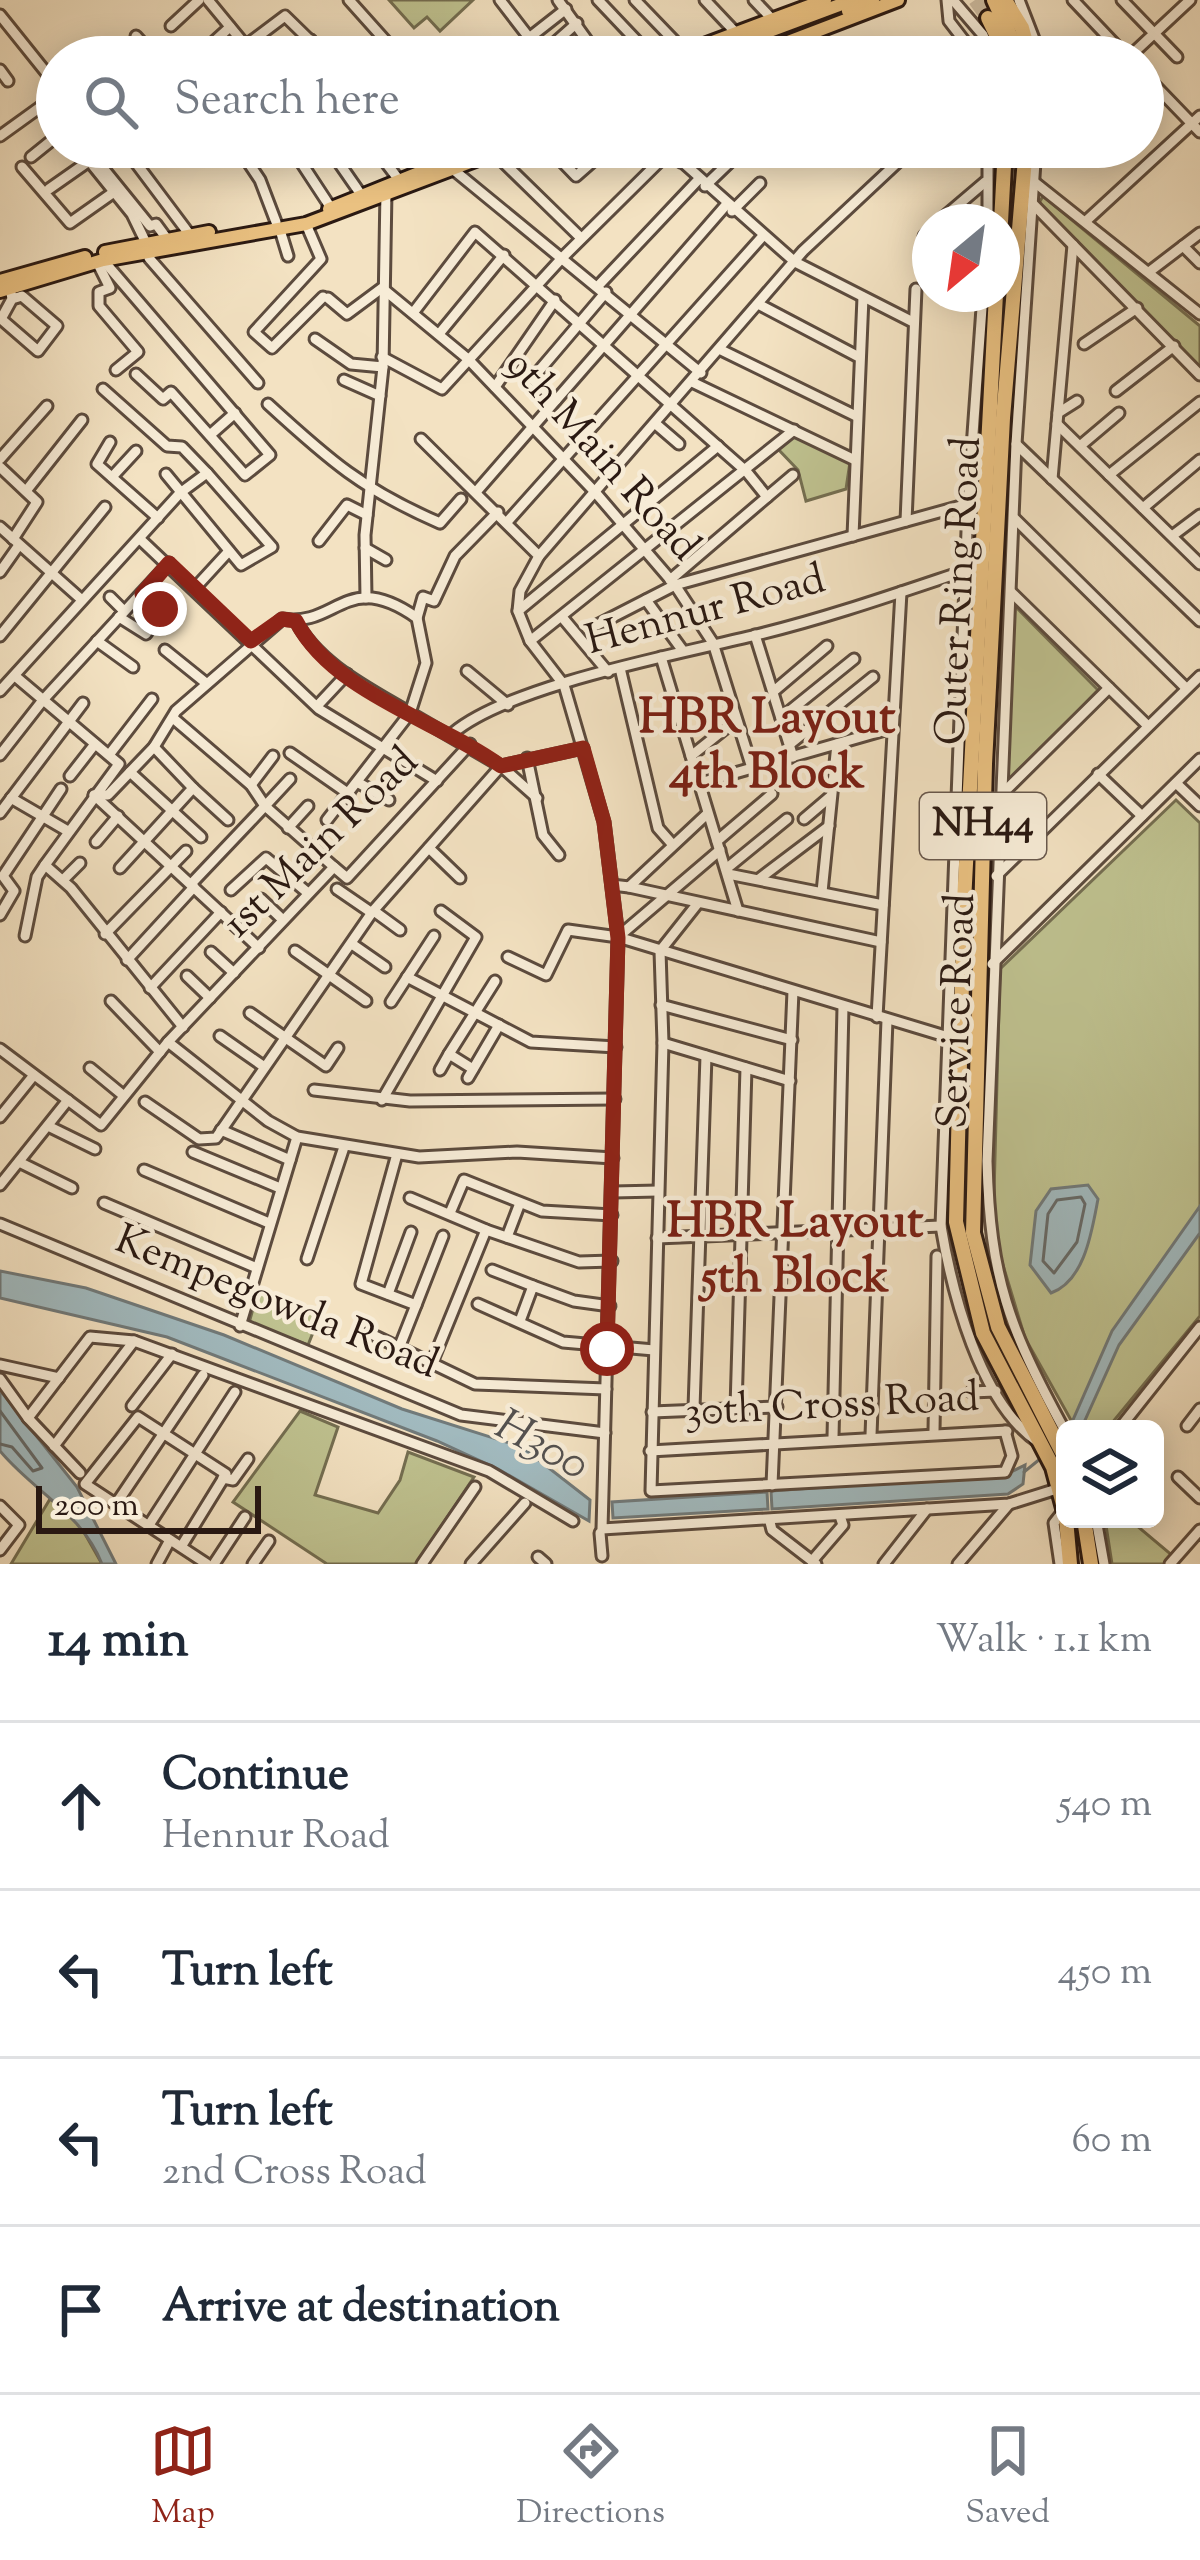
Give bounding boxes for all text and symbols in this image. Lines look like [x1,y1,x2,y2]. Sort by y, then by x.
search box [36,36,1164,168]
icon: search [78,69,144,135]
text: Search here [174,70,400,135]
north arrow [912,204,1020,312]
street label: 9th Main Road [490,338,712,576]
street label: Outer Ring Road [923,435,999,747]
street label: Hennur Road [580,551,832,673]
route end [133,582,187,636]
district label: HBR Layout 4th Block [639,686,896,810]
street label: 1st Main Road [210,735,434,953]
road number: NH44 [920,793,1046,859]
street label: Service Road [925,892,993,1130]
district label: HBR Layout 5th Block [667,1190,924,1314]
street label: Kempegowda Road [105,1212,447,1396]
route start [580,1322,634,1376]
street label: 30th Cross Road [683,1369,981,1445]
water label: H300 [482,1395,600,1499]
map controls [1056,1420,1164,1528]
button: layers [1056,1420,1164,1528]
scale bar [36,1480,261,1533]
text: 200 m [54,1483,139,1531]
text: 14 min [48,1606,189,1679]
text: Walk · 1.1 km [936,1614,1152,1670]
text: Continue [162,1745,349,1810]
icon: ahead [48,1773,114,1839]
text: 540 m [1058,1778,1152,1834]
text: Hennur Road [162,1810,390,1866]
icon: left [48,1941,114,2007]
text: Turn left [162,1941,333,2006]
text: 450 m [1058,1946,1152,2002]
text: Turn left [162,2081,333,2146]
icon: left [48,2109,114,2175]
text: 60 m [1071,2114,1152,2170]
text: 2nd Cross Road [162,2146,427,2202]
icon: arrive [48,2277,114,2343]
text: Arrive at destination [162,2277,560,2342]
tab: Map [150,2418,216,2538]
tab: Directions [516,2418,665,2538]
tab: Saved [965,2418,1050,2538]

